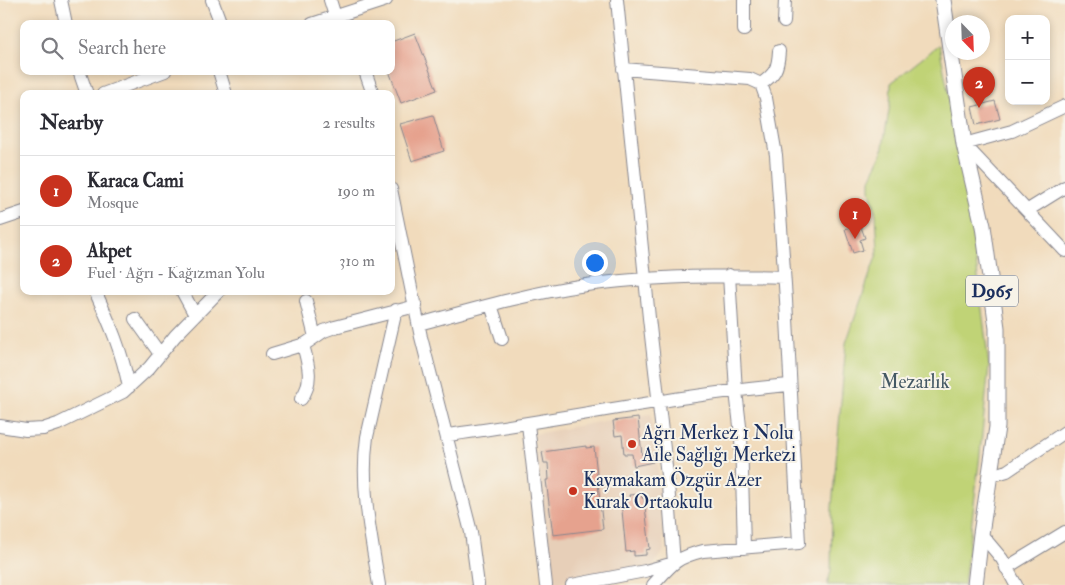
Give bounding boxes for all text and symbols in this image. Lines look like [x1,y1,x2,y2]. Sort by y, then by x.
north arrow [945,15,990,60]
map controls [1005,15,1050,105]
button: + [1005,15,1050,60]
search box [20,20,395,75]
icon: search [38,34,66,62]
text: Search here [78,36,166,60]
button: − [1005,60,1050,105]
pin: 2 [963,67,995,108]
text: Nearby [40,109,103,136]
text: 2 results [322,113,375,133]
text: Karaca Cami [87,169,184,193]
text: 1 [53,181,59,201]
text: 190 m [337,181,375,201]
text: Mosque [87,193,139,213]
pin: 1 [839,198,871,239]
text: Akpet [87,239,132,263]
your location [582,250,608,276]
text: 2 [52,251,60,271]
text: 310 m [339,251,375,271]
text: Fuel · Ağrı - Kağızman Yolu [87,263,265,283]
road number: D965 [966,276,1018,306]
park label: Mezarlık [880,370,950,394]
place label: Ağrı Merkez 1 Nolu Aile Sağlığı Merkezi [641,421,796,467]
marker: Ağrı Merkez 1 Nolu Aile Sağlığı Merkezi [626,438,638,450]
place label: Kaymakam Özgür Azer Kurak Ortaokulu [583,467,762,514]
marker: Kaymakam Özgür Azer Kurak Ortaokulu [567,485,579,497]

